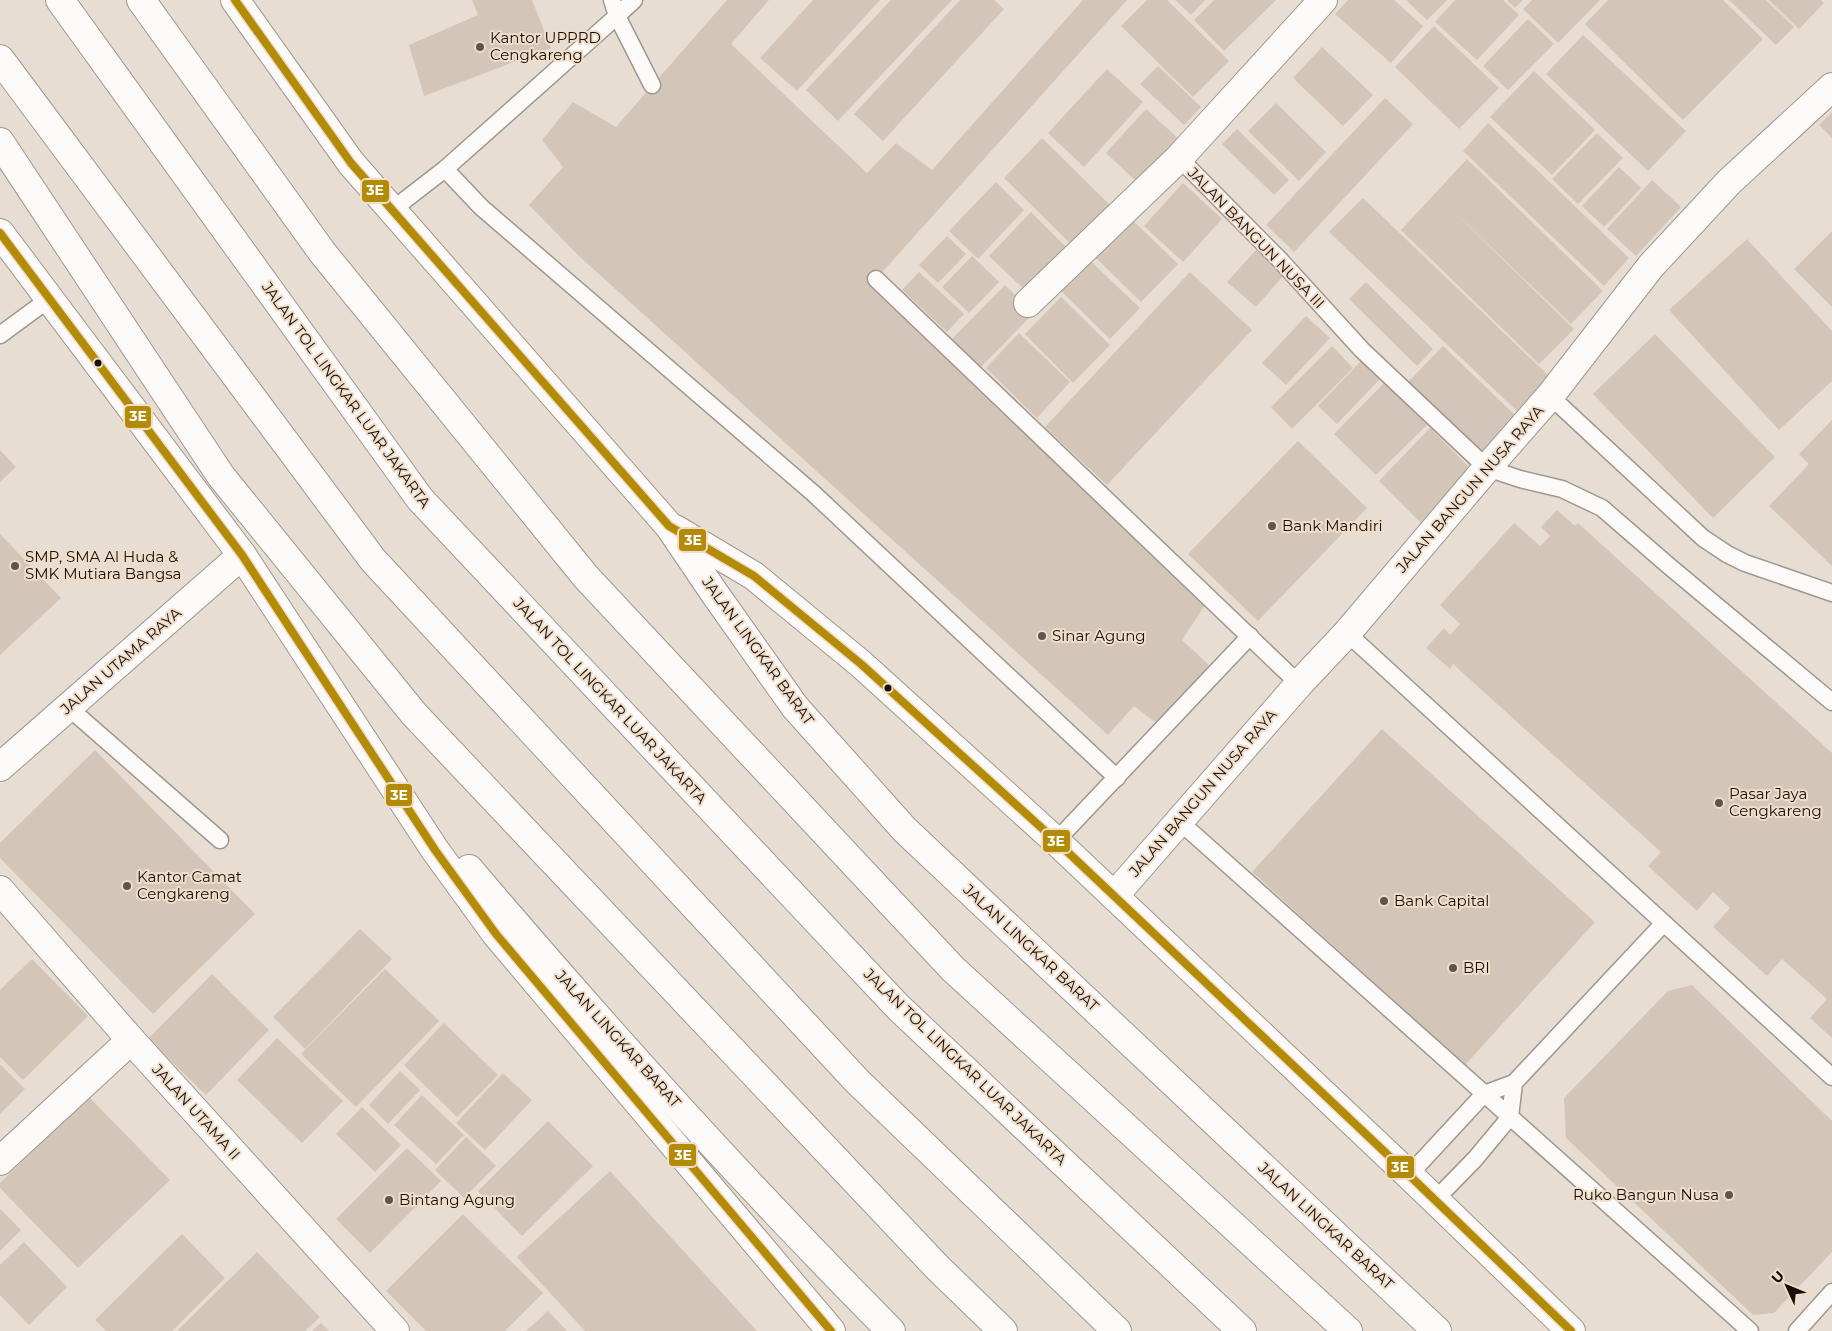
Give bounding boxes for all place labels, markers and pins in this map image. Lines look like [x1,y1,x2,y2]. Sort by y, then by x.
place label: Kantor UPPRD Cengkareng [490,28,601,64]
marker: Kantor UPPRD Cengkareng [474,41,486,53]
unlabelled marker [93,358,103,368]
place label: Bank Mandiri [1282,516,1383,535]
marker: Bank Mandiri [1266,520,1278,532]
place label: SMP, SMA Al Huda & SMK Mutiara Bangsa [25,547,181,583]
marker: SMP, SMA Al Huda & SMK Mutiara Bangsa [9,560,21,572]
place label: Sinar Agung [1052,626,1146,645]
marker: Sinar Agung [1036,630,1048,642]
unlabelled marker [883,683,893,693]
place label: Pasar Jaya Cengkareng [1729,784,1822,820]
marker: Pasar Jaya Cengkareng [1713,797,1725,809]
place label: Kantor Camat Cengkareng [137,867,242,903]
marker: Kantor Camat Cengkareng [121,880,133,892]
place label: Bank Capital [1394,891,1489,910]
marker: Bank Capital [1378,895,1390,907]
place label: BRI [1463,958,1490,977]
marker: BRI [1447,962,1459,974]
place label: Ruko Bangun Nusa [1573,1185,1719,1204]
marker: Ruko Bangun Nusa [1723,1189,1735,1201]
place label: Bintang Agung [399,1190,515,1209]
marker: Bintang Agung [383,1194,395,1206]

